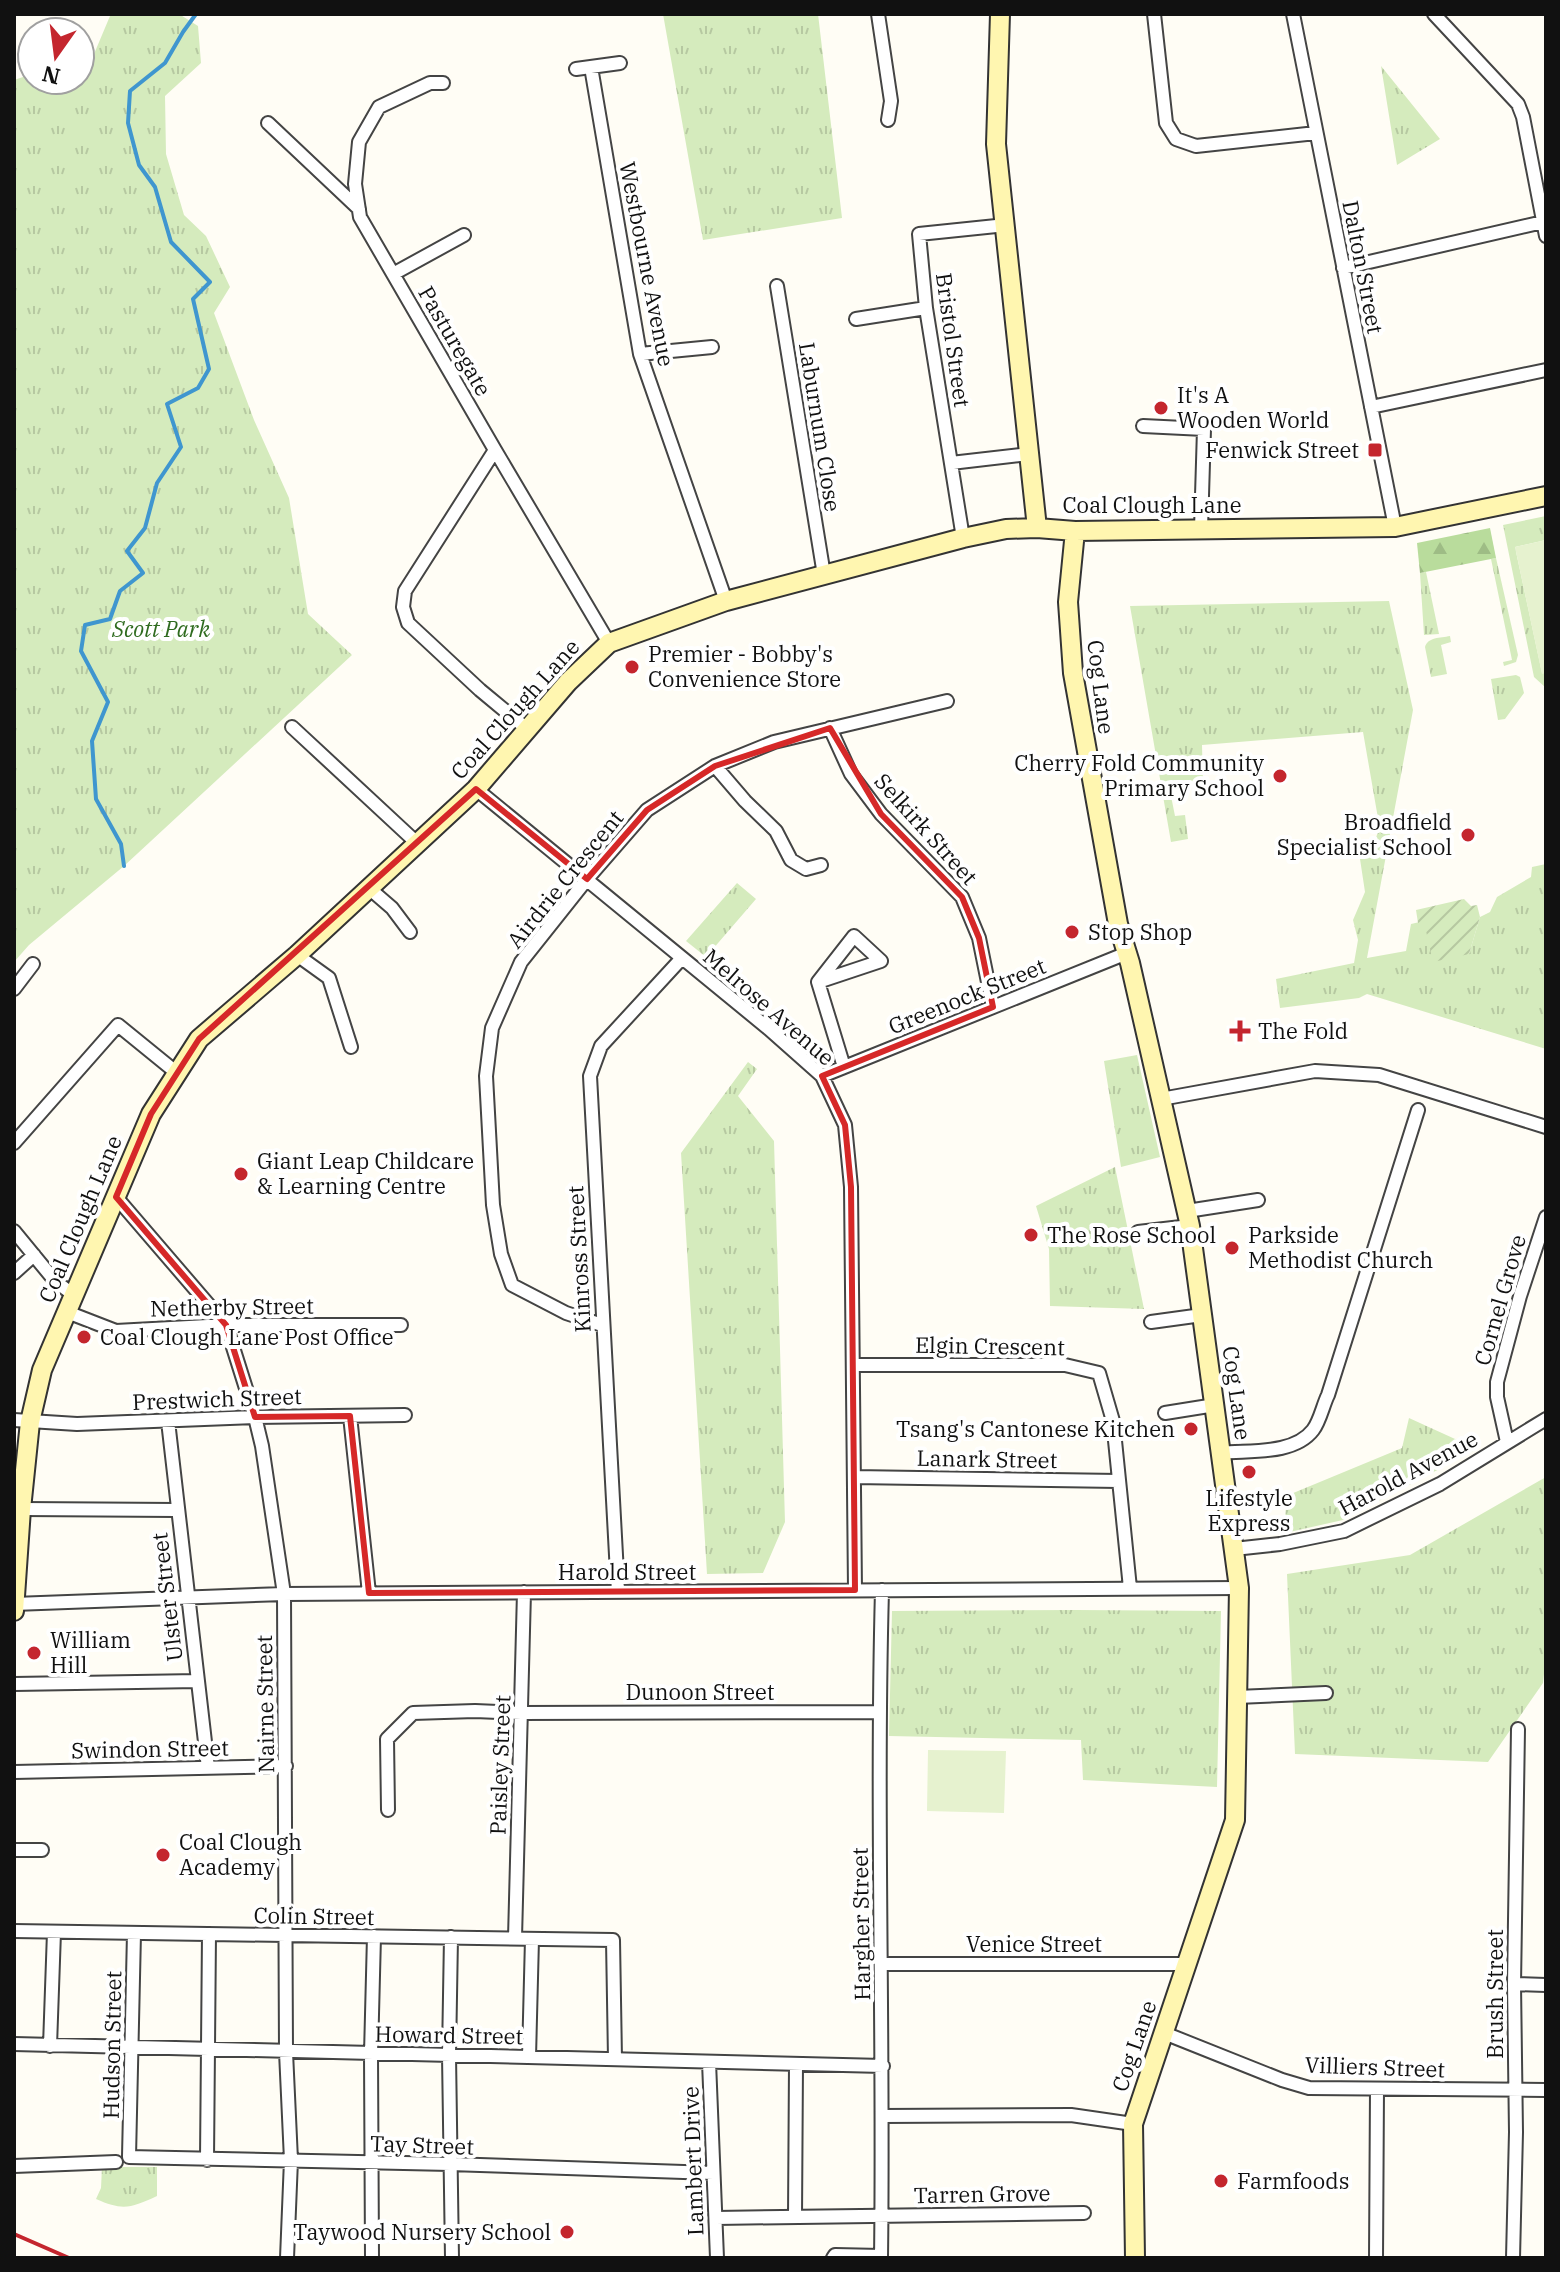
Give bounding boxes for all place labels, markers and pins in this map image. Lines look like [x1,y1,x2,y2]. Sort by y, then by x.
place label: It's A Wooden World [1177,380,1329,434]
marker: It's A Wooden World [1152,399,1170,417]
place label: Fenwick Street [1205,435,1359,464]
marker: Fenwick Street [1366,441,1384,459]
place label: Premier - Bobby's Convenience Store [648,639,841,693]
marker: Premier - Bobby's Convenience Store [623,658,641,676]
place label: Cherry Fold Community Primary School [1014,748,1264,802]
marker: Cherry Fold Community Primary School [1271,767,1289,785]
place label: Broadfield Specialist School [1277,807,1452,861]
marker: Broadfield Specialist School [1459,826,1477,844]
place label: Stop Shop [1088,917,1192,946]
marker: Stop Shop [1063,923,1081,941]
place label: The Fold [1258,1016,1348,1045]
marker: The Fold [1229,1020,1251,1042]
place label: Giant Leap Childcare & Learning Centre [257,1146,474,1200]
marker: Giant Leap Childcare & Learning Centre [232,1165,250,1183]
place label: The Rose School [1047,1220,1216,1249]
place label: Parkside Methodist Church [1248,1220,1433,1274]
marker: The Rose School [1022,1226,1040,1244]
marker: Parkside Methodist Church [1223,1239,1241,1257]
place label: Coal Clough Lane Post Office [100,1322,393,1351]
marker: Coal Clough Lane Post Office [75,1328,93,1346]
place label: Tsang's Cantonese Kitchen [896,1414,1175,1443]
marker: Tsang's Cantonese Kitchen [1182,1420,1200,1438]
marker: Lifestyle Express [1240,1463,1258,1481]
place label: Lifestyle Express [1205,1483,1293,1537]
place label: William Hill [50,1625,131,1679]
marker: William Hill [25,1644,43,1662]
place label: Coal Clough Academy [179,1827,302,1881]
marker: Coal Clough Academy [154,1846,172,1864]
place label: Farmfoods [1237,2166,1349,2195]
marker: Farmfoods [1212,2172,1230,2190]
place label: Taywood Nursery School [293,2217,551,2246]
marker: Taywood Nursery School [558,2223,576,2241]

